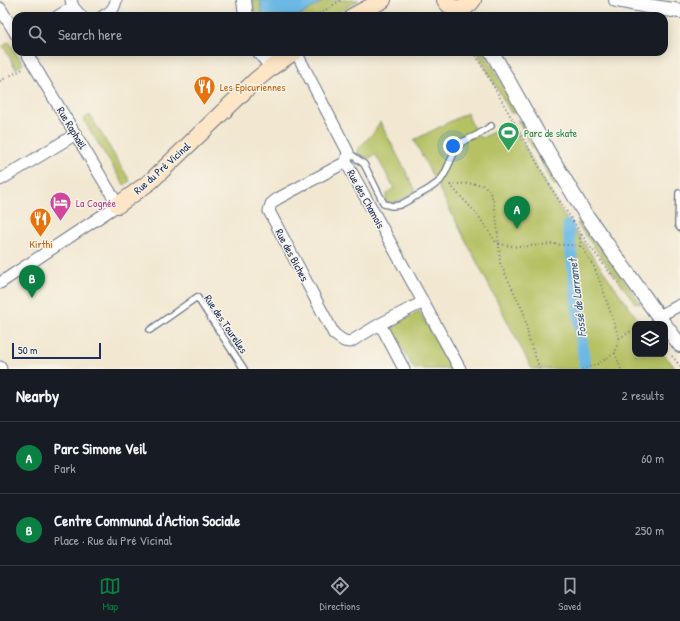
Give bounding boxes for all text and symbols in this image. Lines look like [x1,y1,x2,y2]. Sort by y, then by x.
search box [12,12,668,56]
icon: search [26,23,48,45]
text: Search here [58,24,122,45]
restaurant icon: Les Epicuriennes [191,74,217,107]
place label: Les Epicuriennes [220,80,286,94]
street label: Rue Raphaël [54,104,90,152]
sports icon: Parc de skate [496,120,522,153]
place label: Parc de skate [524,126,578,140]
your location [443,136,463,156]
street label: Rue du Pré Vicinal [131,139,193,197]
street label: Rue des Chamois [344,167,388,231]
hotel icon: La Cognée [47,190,73,223]
place label: La Cognée [76,196,117,210]
pin: A [504,196,530,229]
restaurant icon: Kirthi [28,205,54,238]
street label: Rue des Biches [272,226,312,284]
place label: Kirthi [29,237,53,251]
water label: Fossé de Larramet [564,256,590,338]
pin: B [19,265,45,298]
street label: Rue des Tourelles [201,292,251,356]
map controls [632,321,668,357]
button: layers [632,321,668,357]
scale bar [12,341,101,360]
text: 50 m [18,343,38,357]
text: Nearby [16,384,59,407]
text: 2 results [622,386,664,404]
text: Parc Simone Veil [54,438,147,459]
text: A [26,449,32,467]
text: 60 m [641,449,664,467]
text: Park [54,459,76,477]
text: Centre Communal d'Action Sociale [54,510,240,531]
text: B [26,521,32,539]
text: 250 m [635,521,664,539]
text: Place · Rue du Pré Vicinal [54,531,172,549]
tab: Map [99,575,121,613]
tab: Directions [320,575,360,613]
tab: Saved [558,575,581,613]

